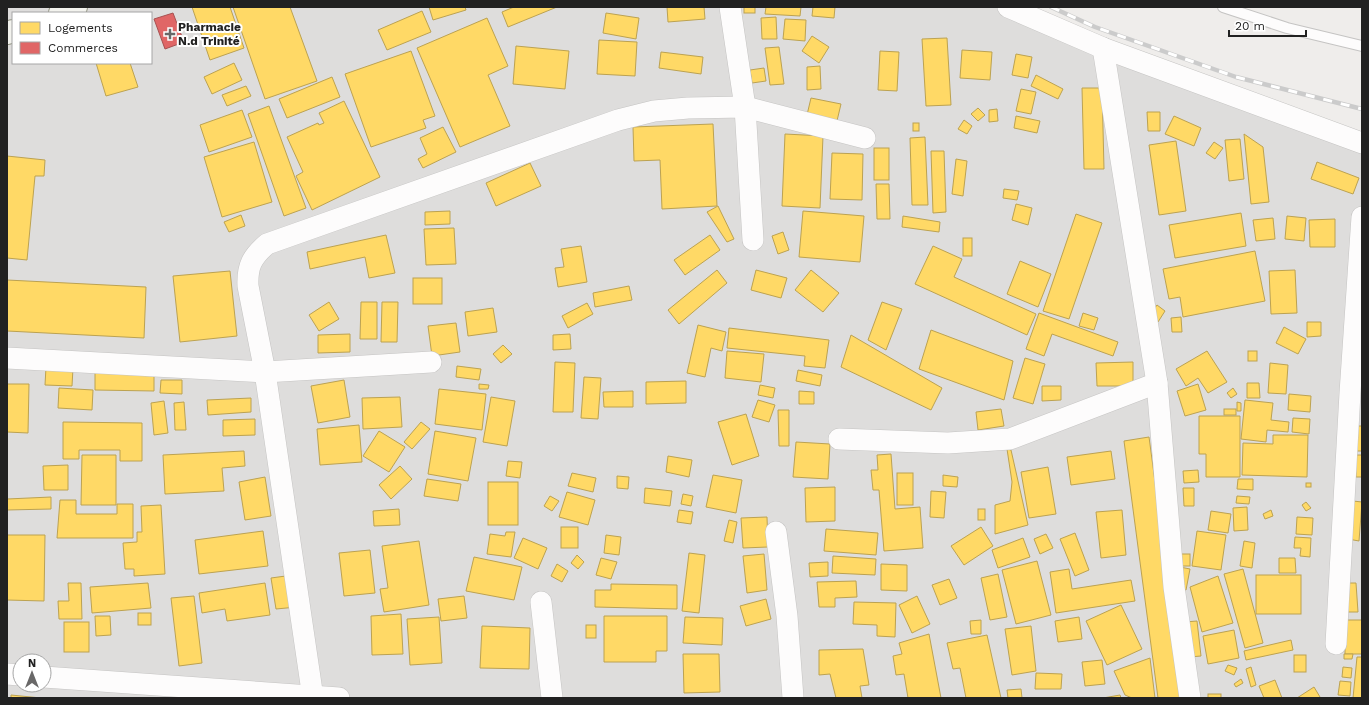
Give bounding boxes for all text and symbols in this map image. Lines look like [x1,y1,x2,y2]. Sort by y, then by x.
legend [12,12,152,64]
scale bar [1229,12,1306,38]
text: 20 m [1235,19,1265,33]
place label: Pharmacie N.d Trinité [178,20,241,48]
text: Logements [48,21,113,35]
marker: Pharmacie N.d Trinité [165,29,175,39]
text: Commerces [48,41,118,55]
north arrow [12,653,52,693]
text: N [28,657,36,670]

